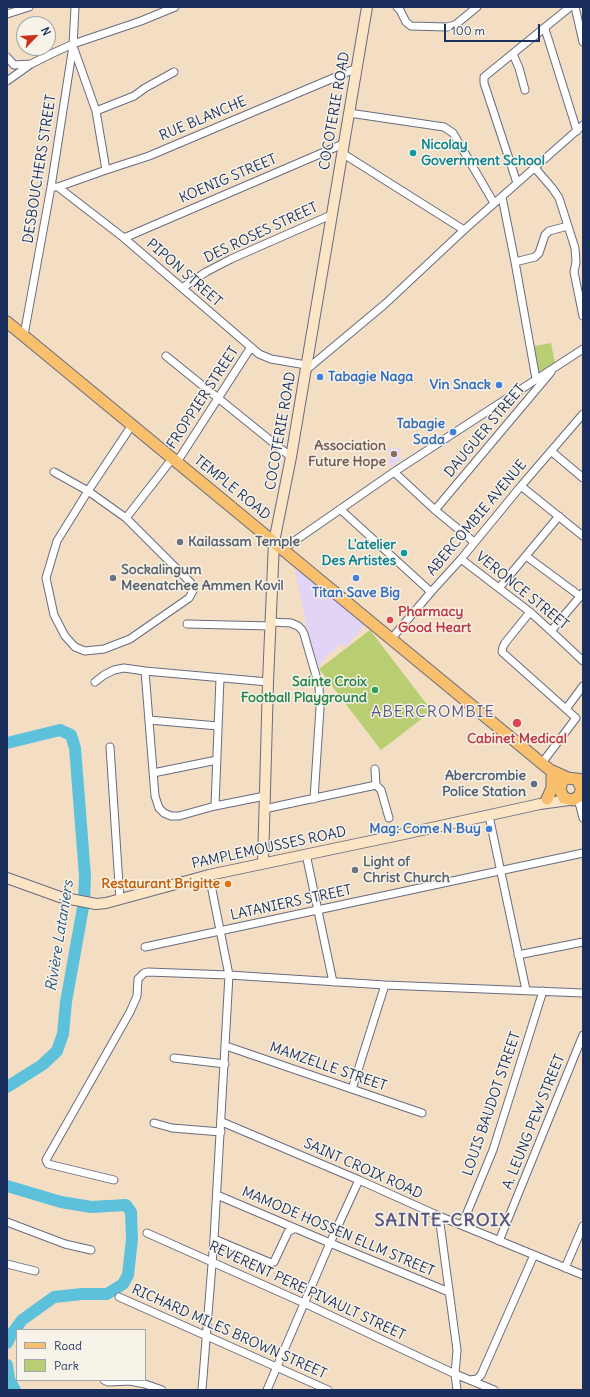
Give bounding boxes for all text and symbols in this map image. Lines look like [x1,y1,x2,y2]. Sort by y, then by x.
north arrow [16,16,56,56]
scale bar [446,16,542,42]
text: 100 m [451,23,485,38]
text: N [38,25,54,38]
street label: COCOTERIE ROAD [316,51,354,171]
street label: DESBOUCHERS STREET [20,93,60,245]
street label: RUE BLANCHE [157,93,249,145]
place label: Nicolay Government School [421,137,545,170]
marker: Nicolay Government School [408,148,418,158]
street label: KOENIG STREET [177,151,279,207]
street label: DES ROSES STREET [201,199,321,267]
street label: PIPON STREET [143,236,225,310]
street label: FROPPIER STREET [164,344,242,452]
place label: Tabagie Naga [328,369,413,385]
street label: COCOTERIE ROAD [262,371,300,491]
marker: Tabagie Naga [315,372,325,382]
place label: Vin Snack [430,377,491,393]
marker: Vin Snack [494,380,504,390]
street label: DAUGUER STREET [441,381,529,481]
place label: Tabagie Sada [396,416,445,448]
marker: Tabagie Sada [448,427,458,437]
place label: Association Future Hope [308,438,386,470]
marker: Association Future Hope [389,449,399,459]
street label: TEMPLE ROAD [191,452,273,524]
street label: ABERCOMBIE AVENUE [424,457,530,579]
place label: Kailassam Temple [188,534,300,550]
marker: Kailassam Temple [175,537,185,547]
place label: L'atelier Des Artistes [321,537,396,570]
marker: L'atelier Des Artistes [399,548,409,558]
street label: VERONCE STREET [472,548,572,634]
place label: Sockalingum Meenatchee Ammen Kovil [121,562,284,594]
marker: Sockalingum Meenatchee Ammen Kovil [108,573,118,583]
marker: Titan Save Big [351,573,361,583]
place label: Titan Save Big [312,585,400,601]
place label: Pharmacy Good Heart [398,604,471,636]
marker: Pharmacy Good Heart [385,615,395,625]
place label: Sainte Croix Football Playground [241,674,367,706]
marker: Sainte Croix Football Playground [370,685,380,695]
district label: ABERCROMBIE [371,702,495,722]
marker: Cabinet Medical [511,717,523,729]
place label: Cabinet Medical [467,731,567,747]
place label: Abercrombie Police Station [442,768,526,800]
marker: Abercrombie Police Station [529,779,539,789]
place label: Mag: Come N Buy [369,821,481,837]
street label: PAMPLEMOUSSES ROAD [190,823,348,873]
marker: Mag: Come N Buy [484,824,494,834]
place label: Light of Christ Church [363,854,450,886]
marker: Light of Christ Church [350,865,360,875]
place label: Restaurant Brigitte [101,876,220,892]
water label: Rivière Lataniers [42,879,78,993]
marker: Restaurant Brigitte [223,879,233,889]
street label: LATANIERS STREET [229,882,353,924]
street label: LOUIS BAUDOT STREET [459,1030,525,1178]
street label: MAMZELLE STREET [267,1039,389,1095]
street label: A. LEUNG PEW STREET [499,1052,569,1192]
street label: SAINT CROIX ROAD [301,1135,425,1203]
street label: MAMODE HOSSEN ELLM STREET [239,1184,437,1280]
district label: SAINTE-CROIX [375,1210,511,1232]
street label: REVERENT PERE PIVAULT STREET [206,1238,408,1344]
street label: RICHARD MILES BROWN STREET [129,1281,329,1383]
legend [16,1329,146,1381]
text: Road [54,1338,82,1353]
text: Park [54,1358,79,1373]

